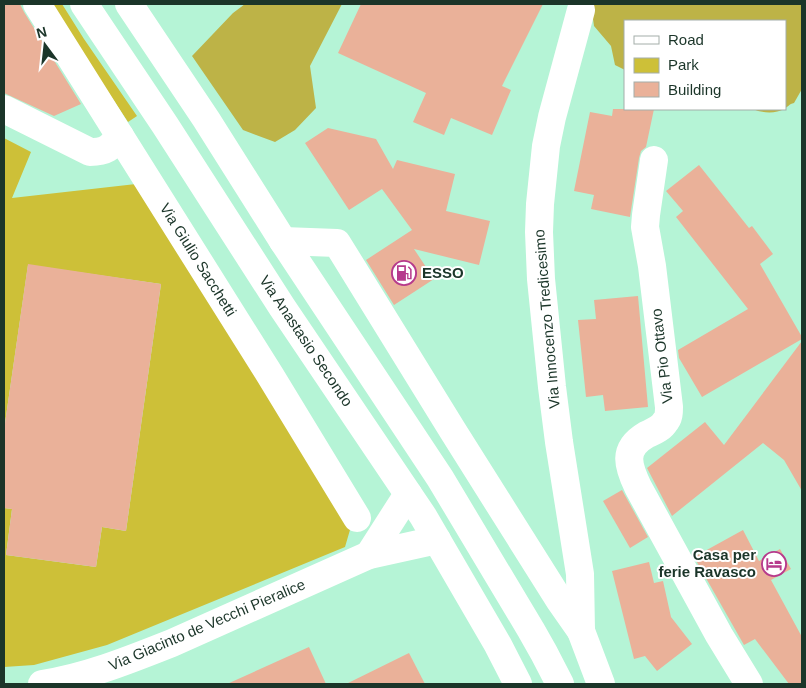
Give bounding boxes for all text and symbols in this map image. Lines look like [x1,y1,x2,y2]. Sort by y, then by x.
north arrow [20,20,70,70]
legend [624,20,786,110]
text: N [35,23,49,41]
text: Road [668,31,704,48]
text: Park [668,56,699,73]
text: Building [668,81,721,98]
street label: Via Giulio Sacchetti [157,200,240,319]
street label: Via Innocenzo Tredicesimo [530,229,563,409]
fuel station icon: ESSO [391,260,417,286]
place label: ESSO [422,264,464,281]
street label: Via Anastasio Secondo [256,272,357,409]
street label: Via Pio Ottavo [647,308,676,405]
place label: Casa per ferie Ravasco [658,546,756,580]
hotel icon: Casa per ferie Ravasco [761,551,787,577]
street label: Via Giacinto de Vecchi Pieralice [106,575,307,674]

